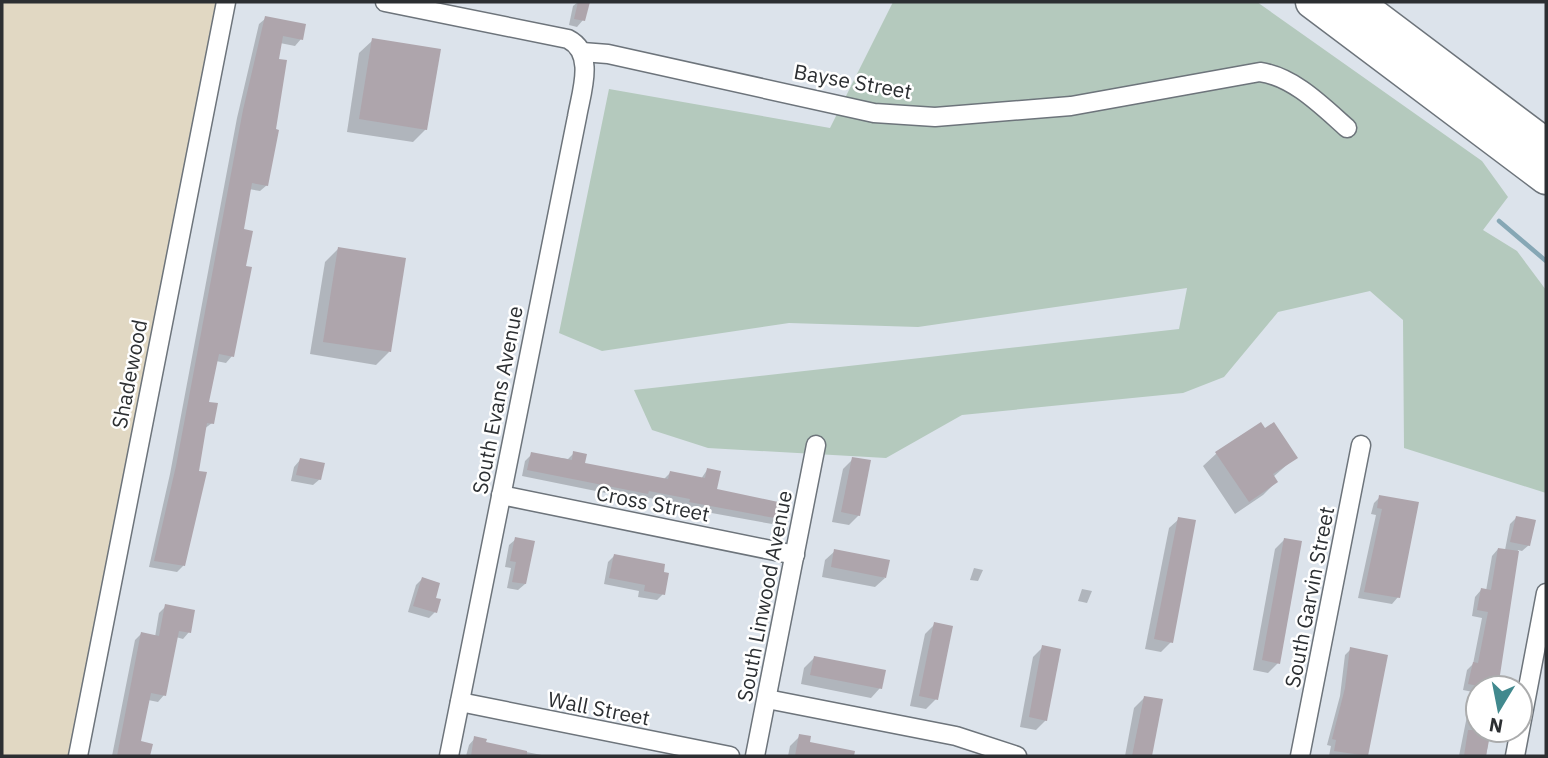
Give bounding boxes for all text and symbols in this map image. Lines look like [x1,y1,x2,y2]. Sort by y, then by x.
street label: Bayse Street [792,57,914,105]
street label: South Evans Avenue [465,304,529,496]
street label: Shadewood [105,317,153,431]
street label: Cross Street [594,478,712,528]
street label: South Linwood Avenue [730,488,798,704]
street label: South Garvin Street [1278,504,1340,690]
north arrow [1464,674,1534,744]
street label: Wall Street [545,684,653,732]
text: N [1487,713,1505,739]

